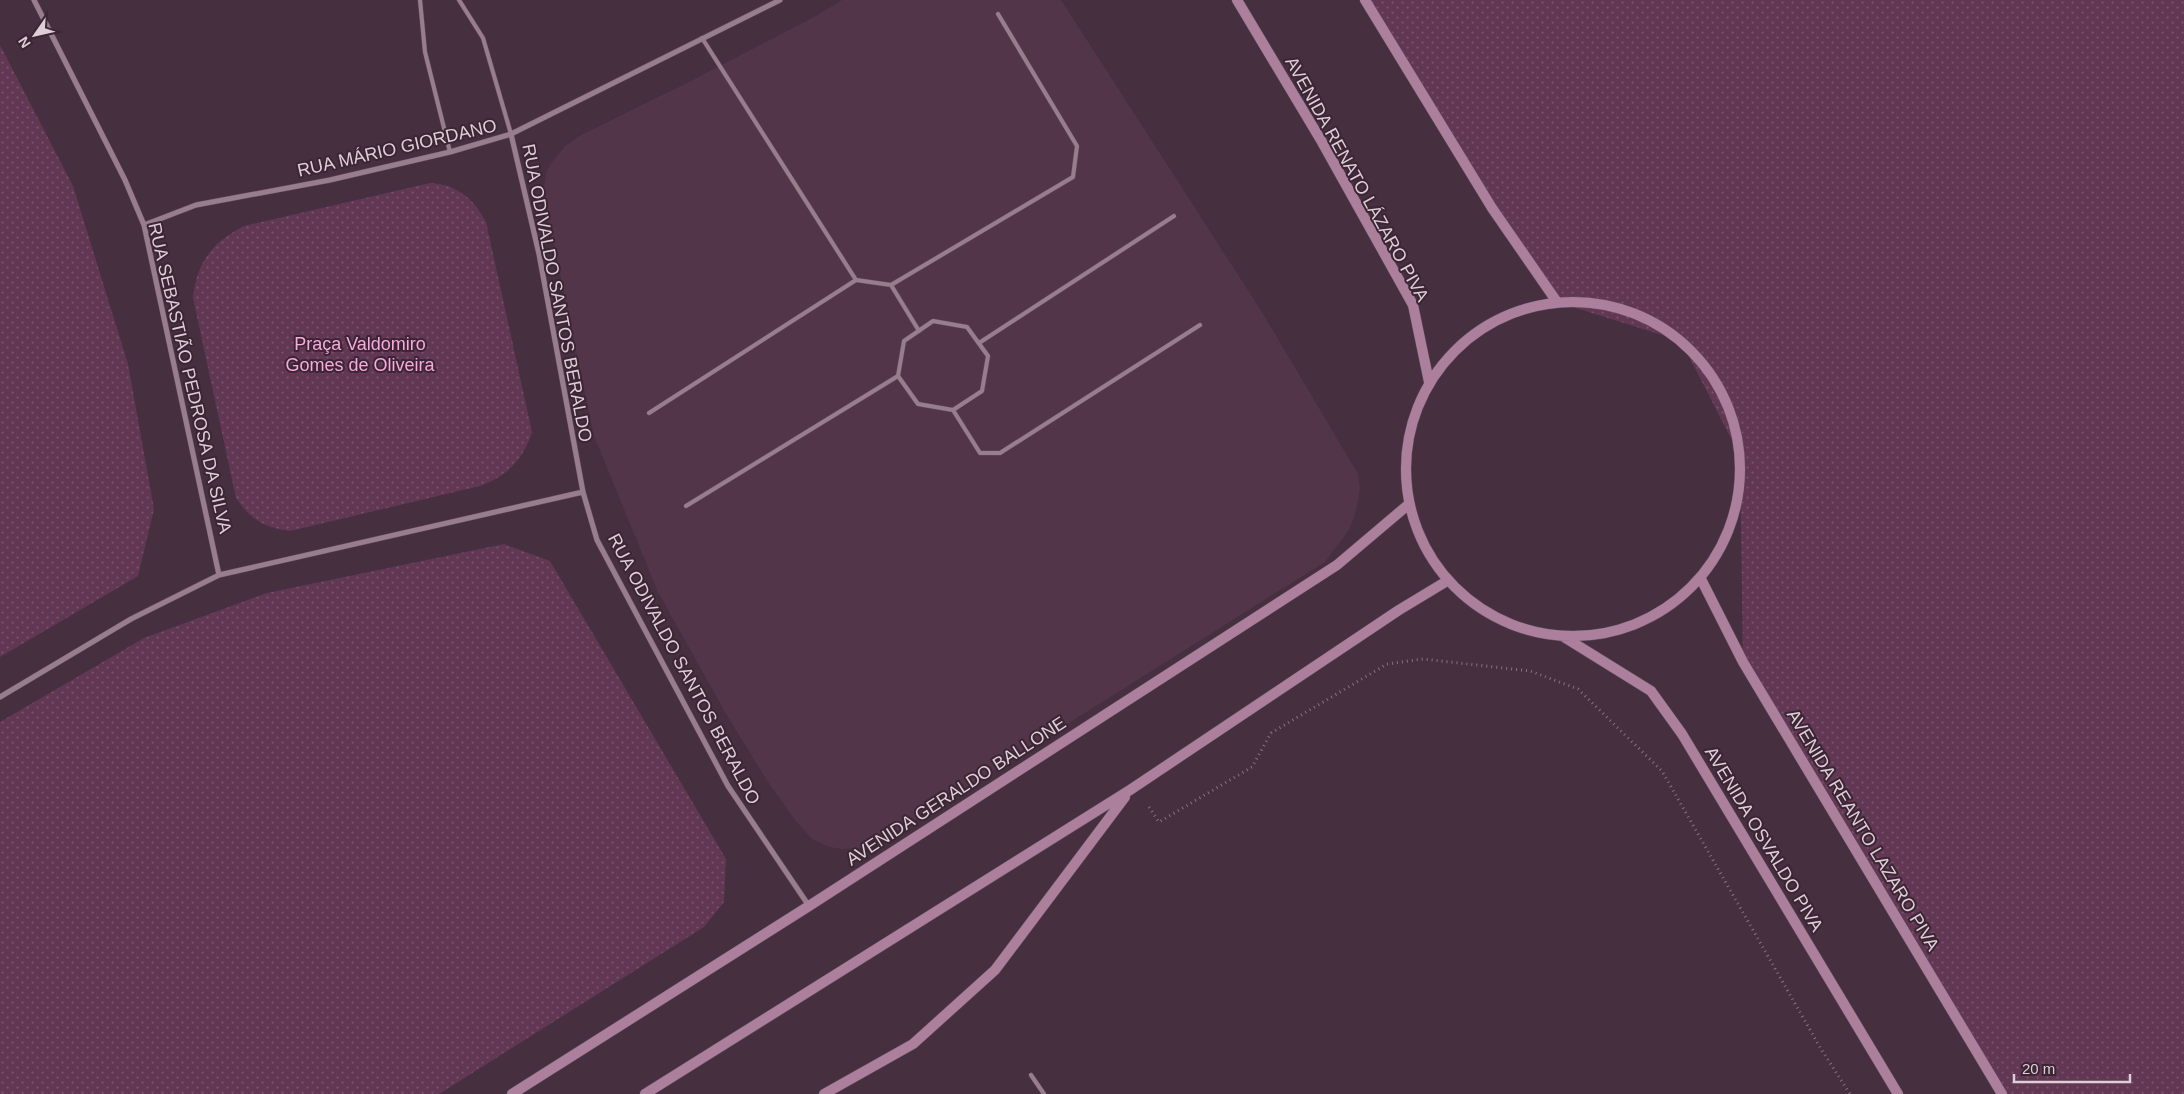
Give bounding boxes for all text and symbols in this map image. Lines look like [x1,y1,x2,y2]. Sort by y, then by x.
north arrow [10,10,60,60]
text: N [15,34,34,51]
street label: AVENIDA RENATO LÁZARO PIVA [1281,53,1433,305]
street label: RUA MÁRIO GIORDANO [295,115,499,181]
street label: RUA ODIVALDO SANTOS BERALDO [518,142,596,444]
street label: RUA SEBASTIÃO PEDROSA DA SILVA [144,220,237,535]
park label: Praça Valdomiro Gomes de Oliveira [285,334,436,375]
street label: RUA ODIVALDO SANTOS BERALDO [604,530,764,808]
street label: AVENIDA REANTO LAZARO PIVA [1783,706,1943,954]
street label: AVENIDA GERALDO BALLONE [842,712,1070,870]
street label: AVENIDA OSVALDO PIVA [1701,743,1827,935]
scale bar [2014,1052,2130,1084]
text: 20 m [2022,1060,2055,1077]

